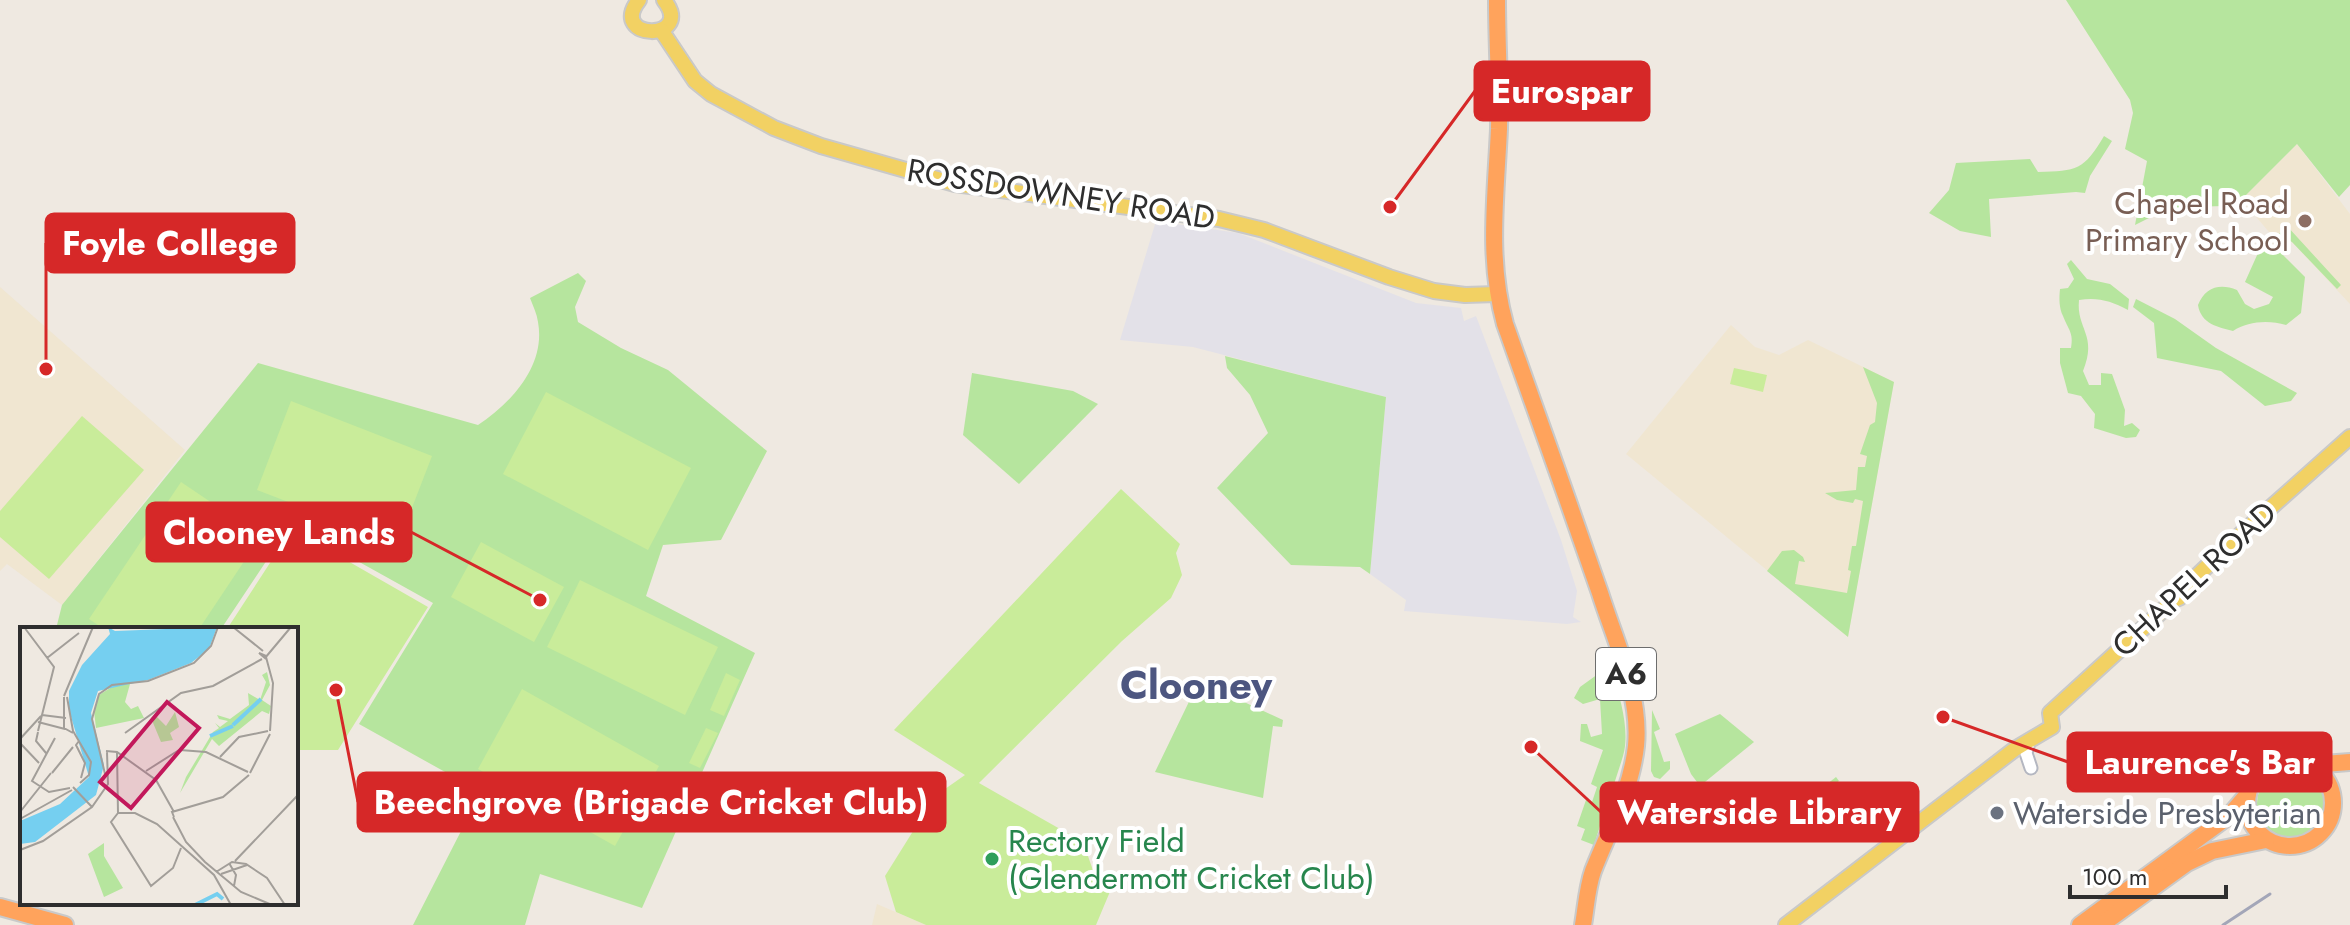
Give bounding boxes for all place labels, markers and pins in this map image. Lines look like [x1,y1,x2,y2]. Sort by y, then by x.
callout: Eurospar [1475,62,1649,120]
place label: Chapel Road Primary School [2085,180,2289,263]
marker: Chapel Road Primary School [2296,212,2314,230]
callout: Foyle College [46,214,294,272]
callout: Clooney Lands [147,503,411,561]
callout: Laurence's Bar [2068,733,2331,791]
callout: Beechgrove (Brigade Cricket Club) [358,773,945,831]
callout: Waterside Library [1601,783,1918,841]
place label: Waterside Presbyterian [2013,790,2322,836]
marker: Waterside Presbyterian [1988,804,2006,822]
place label: Rectory Field (Glendermott Cricket Club) [1008,818,1375,901]
marker: Rectory Field (Glendermott Cricket Club) [983,850,1001,868]

